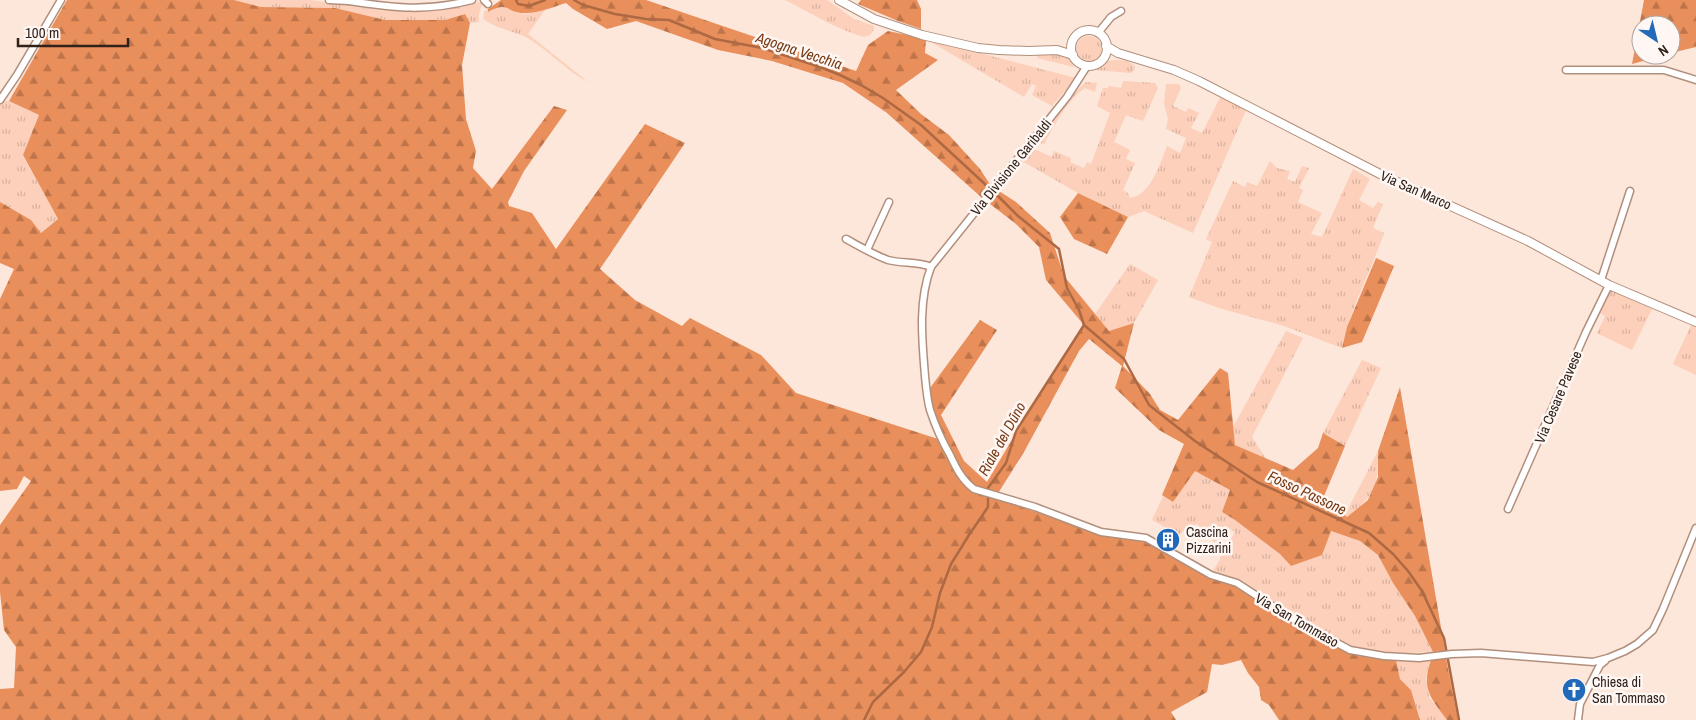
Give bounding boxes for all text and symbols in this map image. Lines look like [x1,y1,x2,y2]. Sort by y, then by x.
scale bar [18,15,128,47]
north arrow [1631,15,1681,65]
text: 100 m [25,22,59,43]
water label: Agogna Vecchia [752,26,845,74]
text: N [1655,41,1672,60]
street label: Via Divisione Garibaldi [967,115,1055,219]
street label: Via San Marco [1378,166,1454,214]
street label: Via Cesare Pavese [1530,348,1586,446]
water label: Riale del Dűno [973,398,1031,479]
water label: Fosso Passone [1265,465,1350,520]
place label: Cascina Pizzarini [1186,523,1231,557]
building icon: Cascina Pizzarini [1155,527,1181,553]
street label: Via San Tommaso [1252,589,1342,651]
place label: Chiesa di San Tommaso [1592,673,1665,707]
church icon: Chiesa di San Tommaso [1561,677,1587,703]

